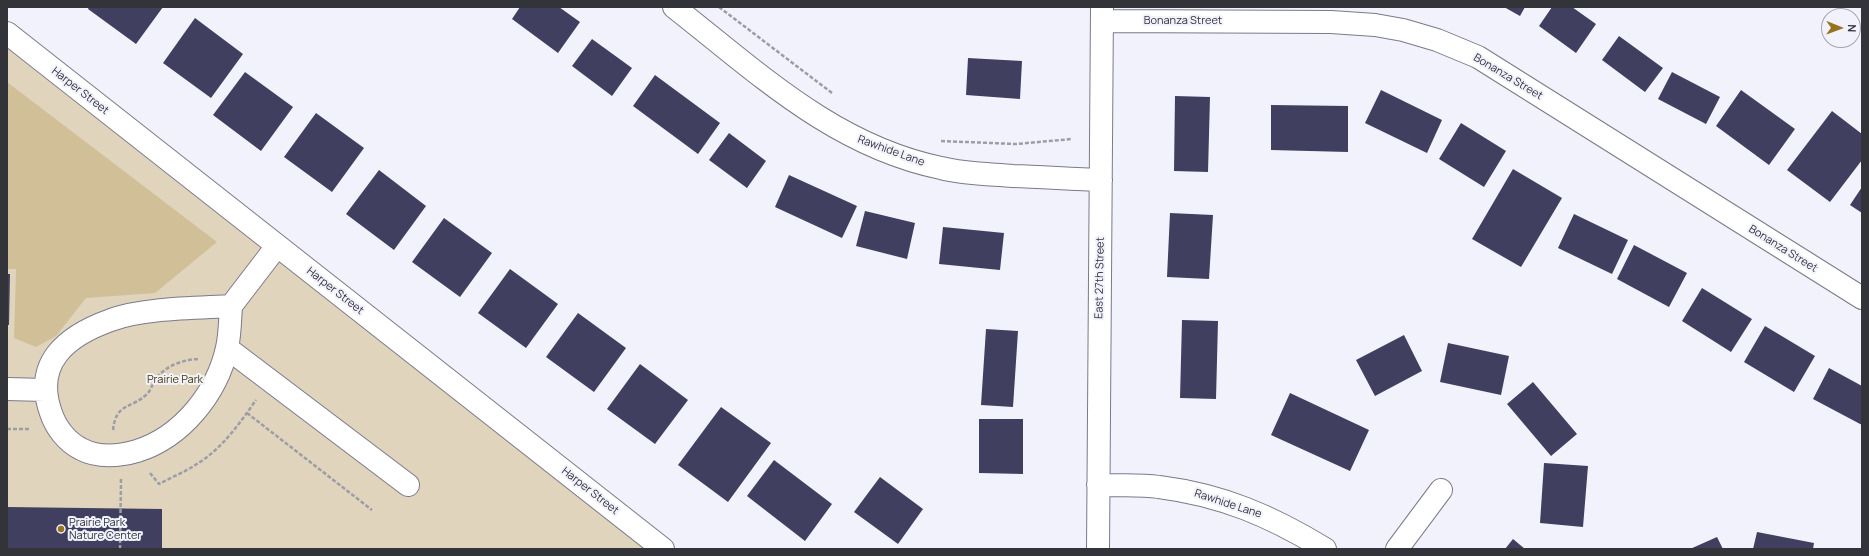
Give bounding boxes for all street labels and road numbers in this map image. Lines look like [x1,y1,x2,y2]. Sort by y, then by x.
street label: Bonanza Street [1144,14,1222,28]
street label: Bonanza Street [1471,51,1545,103]
street label: Harper Street [49,65,111,117]
street label: Rawhide Lane [856,133,926,169]
street label: Bonanza Street [1746,223,1820,275]
street label: East 27th Street [1093,237,1107,319]
street label: Harper Street [304,265,366,317]
street label: Harper Street [559,465,621,517]
street label: Rawhide Lane [1193,487,1263,521]

